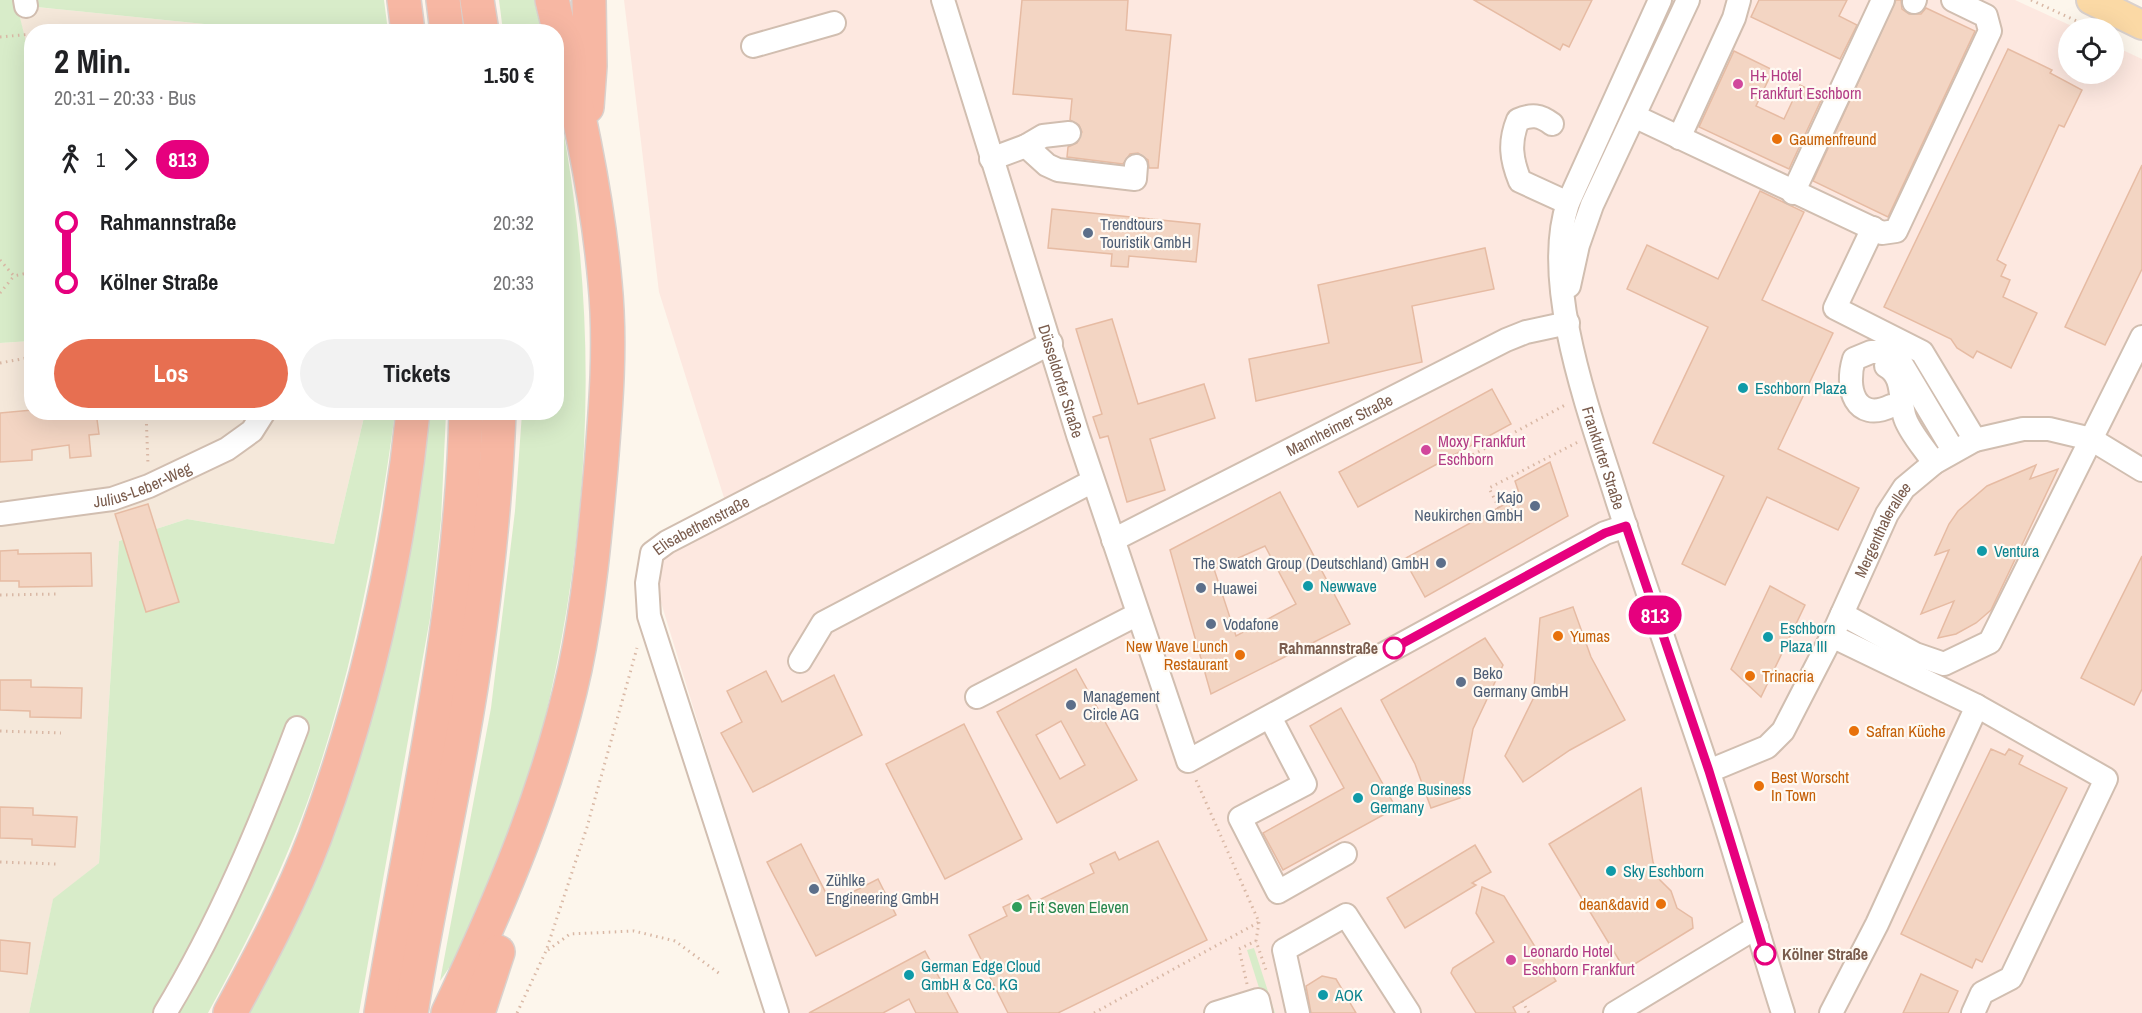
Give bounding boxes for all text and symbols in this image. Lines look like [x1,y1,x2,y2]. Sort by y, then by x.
map controls [2058,18,2124,84]
button: locate [2058,18,2124,84]
text: 2 Min. [54,39,131,83]
text: 1.50 € [484,60,534,90]
place label: H+ Hotel Frankfurt Eschborn [1750,64,1862,104]
marker: H+ Hotel Frankfurt Eschborn [1731,77,1745,91]
text: 20:31 – 20:33 · Bus [54,84,196,111]
place label: Gaumenfreund [1789,128,1877,150]
marker: Gaumenfreund [1770,132,1784,146]
icon: walk [54,143,87,176]
icon: forward [114,143,147,176]
text: 813 [168,145,197,174]
text: 1 [96,146,105,173]
text: Rahmannstraße [100,207,236,237]
text: 20:32 [493,209,534,236]
place label: Trendtours Touristik GmbH [1100,213,1191,253]
marker: Trendtours Touristik GmbH [1081,226,1095,240]
text: Kölner Straße [100,267,218,297]
text: 20:33 [493,269,534,296]
street label: Düsseldorfer Straße [1033,322,1089,440]
button: Los [54,339,288,408]
button: Tickets [300,339,534,408]
place label: Eschborn Plaza [1755,377,1848,399]
marker: Eschborn Plaza [1736,381,1750,395]
street label: Mannheimer Straße [1282,389,1396,461]
street label: Frankfurter Straße [1577,404,1630,512]
place label: Moxy Frankfurt Eschborn [1438,430,1526,470]
marker: Moxy Frankfurt Eschborn [1419,443,1433,457]
street label: Julius-Leber-Weg [92,456,195,512]
street label: Mergenthalerallee [1849,476,1915,581]
place label: Kajo Neukirchen GmbH [1414,486,1523,526]
street label: Elisabethenstraße [648,490,753,560]
marker: Kajo Neukirchen GmbH [1528,499,1542,513]
place label: Ventura [1994,540,2040,562]
marker: Ventura [1975,544,1989,558]
place label: The Swatch Group (Deutschland) GmbH [1193,552,1429,574]
marker: The Swatch Group (Deutschland) GmbH [1434,556,1448,570]
place label: Newwave [1320,575,1377,597]
place label: Huawei [1213,577,1257,599]
marker: Newwave [1301,579,1315,593]
marker: Huawei [1194,581,1208,595]
line badge: 813 [1620,596,1690,634]
text: 813 [1641,601,1669,630]
place label: Vodafone [1223,613,1278,635]
marker: Vodafone [1204,617,1218,631]
place label: Eschborn Plaza III [1780,617,1835,657]
place label: Yumas [1570,625,1610,647]
marker: Yumas [1551,629,1565,643]
marker: Eschborn Plaza III [1761,630,1775,644]
place label: New Wave Lunch Restaurant [1126,635,1228,675]
place label: Rahmannstraße [1279,637,1378,659]
marker: Rahmannstraße [1383,637,1405,659]
marker: New Wave Lunch Restaurant [1233,648,1247,662]
place label: Beko Germany GmbH [1473,662,1569,702]
place label: Trinacria [1762,665,1815,687]
marker: Trinacria [1743,669,1757,683]
marker: Beko Germany GmbH [1454,675,1468,689]
place label: Management Circle AG [1083,685,1160,725]
marker: Management Circle AG [1064,698,1078,712]
place label: Safran Küche [1866,720,1946,742]
marker: Safran Küche [1847,724,1861,738]
place label: Best Worscht In Town [1771,766,1849,806]
place label: Orange Business Germany [1370,778,1471,818]
marker: Best Worscht In Town [1752,779,1766,793]
marker: Orange Business Germany [1351,791,1365,805]
place label: Sky Eschborn [1623,860,1704,882]
marker: Sky Eschborn [1604,864,1618,878]
place label: Zühlke Engineering GmbH [826,869,939,909]
marker: Zühlke Engineering GmbH [807,882,821,896]
place label: dean&david [1579,893,1649,915]
place label: Fit Seven Eleven [1029,896,1129,918]
marker: dean&david [1654,897,1668,911]
marker: Fit Seven Eleven [1010,900,1024,914]
place label: Leonardo Hotel Eschborn Frankfurt [1523,940,1635,980]
marker: Kölner Straße [1754,943,1776,965]
place label: Kölner Straße [1782,943,1868,965]
marker: Leonardo Hotel Eschborn Frankfurt [1504,953,1518,967]
place label: German Edge Cloud GmbH & Co. KG [921,955,1041,995]
marker: German Edge Cloud GmbH & Co. KG [902,968,916,982]
place label: AOK [1334,984,1363,1006]
marker: AOK [1316,988,1330,1002]

